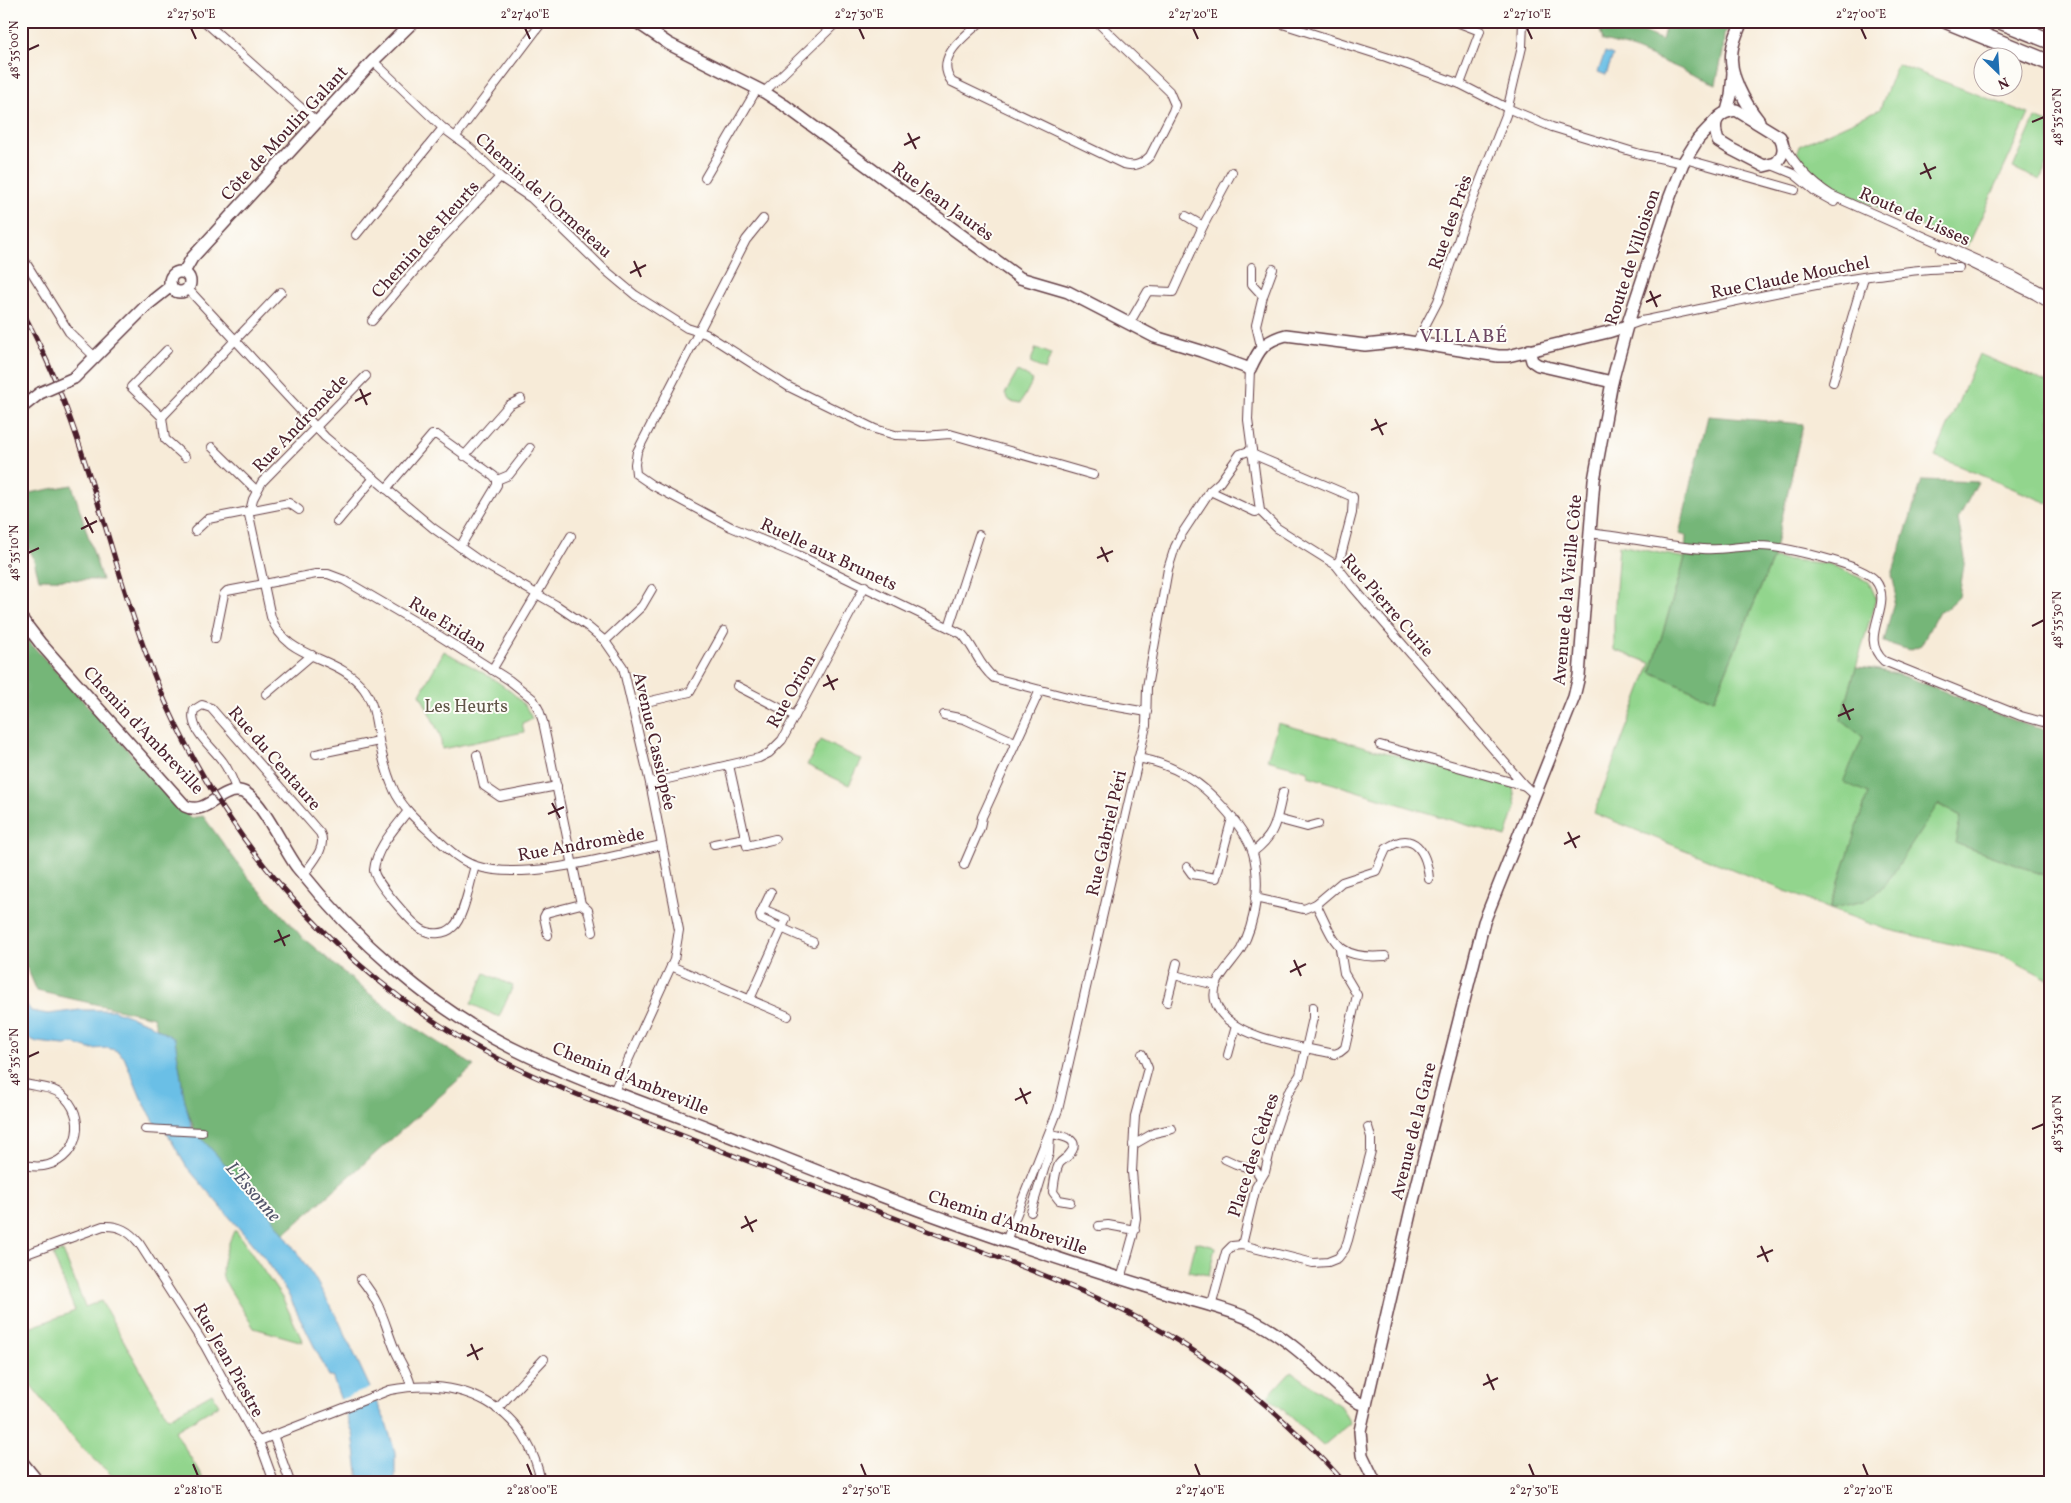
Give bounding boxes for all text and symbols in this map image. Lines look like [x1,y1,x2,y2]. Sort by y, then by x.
text: 2°27'50"E [167,7,215,23]
text: 2°27'40"E [500,7,550,23]
text: 2°27'30"E [834,7,884,23]
text: 2°27'20"E [1168,7,1218,23]
text: 2°27'10"E [1503,7,1551,23]
text: 2°27'00"E [1836,7,1886,23]
text: 48°35'00"N [7,20,23,80]
north arrow [1974,48,2024,98]
street label: Côte de Moulin Galant [216,61,354,207]
text: N [1994,72,2011,93]
text: 48°35'20"N [2050,88,2066,146]
street label: Chemin de l'Ormeteau [469,128,617,265]
street label: Rue Jean Jaurès [886,156,998,248]
street label: Rue des Près [1424,172,1479,273]
street label: Chemin des Heurts [366,176,486,304]
street label: Route de Lisses [1855,182,1974,253]
street label: Route de Villoison [1600,186,1667,329]
street label: Rue Claude Mouchel [1709,251,1872,306]
district label: VILLABÉ [1420,323,1508,351]
street label: Rue Andromède [247,369,355,479]
street label: Avenue de la Vieille Côte [1548,493,1589,687]
street label: Ruelle aux Brunets [756,513,901,598]
text: 48°35'10"N [7,525,23,581]
street label: Rue Pierre Curie [1335,549,1439,663]
street label: Rue Eridan [403,591,491,659]
text: 48°35'30"N [2050,591,2066,649]
street label: Rue Orion [762,650,823,733]
street label: Chemin d'Ambreville [77,661,209,801]
street label: Avenue Cassiopée [626,670,682,813]
park label: Les Heurts [424,695,508,720]
street label: Rue du Centaure [221,701,326,817]
street label: Rue Gabriel Péri [1081,768,1134,899]
street label: Rue Andromède [516,822,647,869]
text: 48°35'20"N [7,1028,23,1086]
street label: Chemin d'Ambreville [548,1036,713,1122]
street label: Avenue de la Gare [1385,1060,1444,1203]
street label: Place des Cèdres [1223,1090,1286,1221]
text: 48°35'40"N [2050,1095,2066,1153]
water label: L'Essonne [219,1156,286,1228]
street label: Chemin d'Ambreville [924,1184,1091,1262]
street label: Rue Jean Piestre [186,1299,269,1422]
text: 2°28'10"E [174,1483,222,1499]
text: 2°28'00"E [506,1483,558,1499]
text: 2°27'50"E [842,1483,890,1499]
text: 2°27'40"E [1175,1483,1225,1499]
text: 2°27'30"E [1509,1483,1559,1499]
text: 2°27'20"E [1843,1483,1893,1499]

